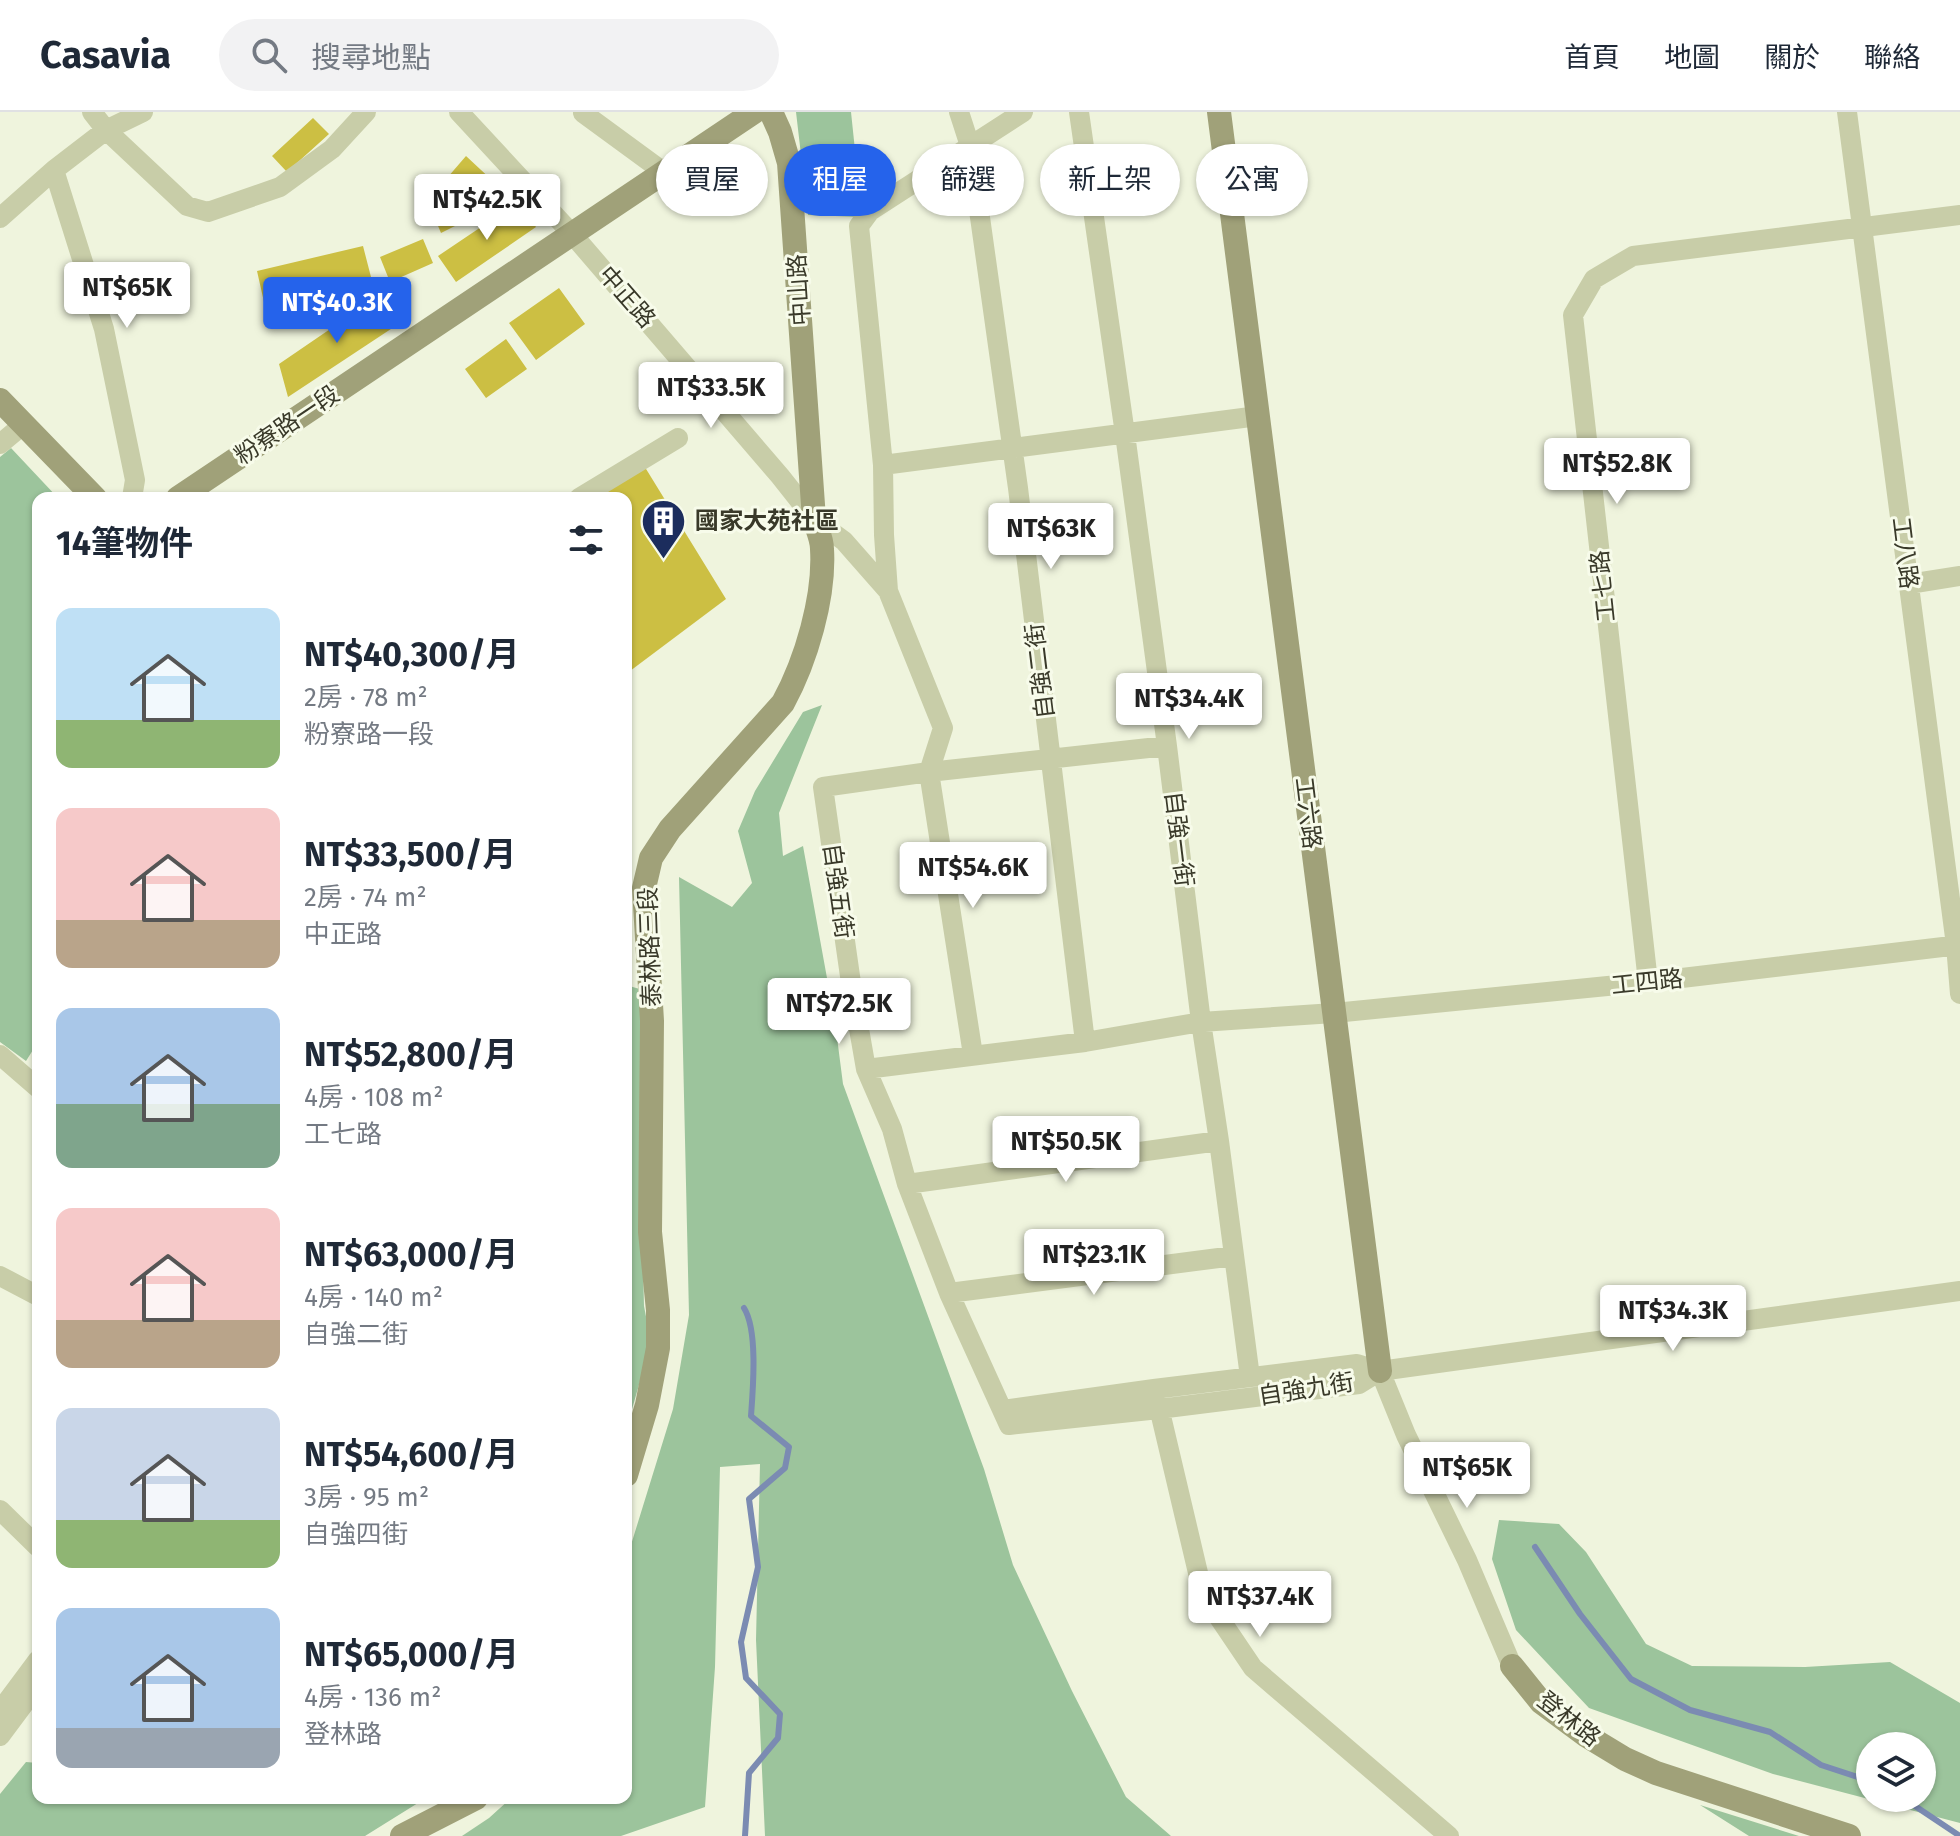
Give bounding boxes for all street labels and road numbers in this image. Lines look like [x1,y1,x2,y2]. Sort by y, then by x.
street label: 中山路 [783,253,815,327]
street label: 中正路 [593,261,661,333]
street label: 粉寮路一段 [229,380,345,470]
street label: 工八路 [1887,516,1923,590]
street label: 工七路 [1585,549,1621,623]
street label: 自強二街 [1020,622,1060,720]
street label: 工六路 [1290,776,1326,850]
street label: 自強一街 [1159,790,1199,888]
street label: 自強五街 [817,842,859,940]
street label: 泰林路三段 [634,887,666,1007]
street label: 工四路 [1610,964,1684,1000]
street label: 自強九街 [1256,1368,1356,1410]
street label: 登林路 [1532,1686,1606,1752]

